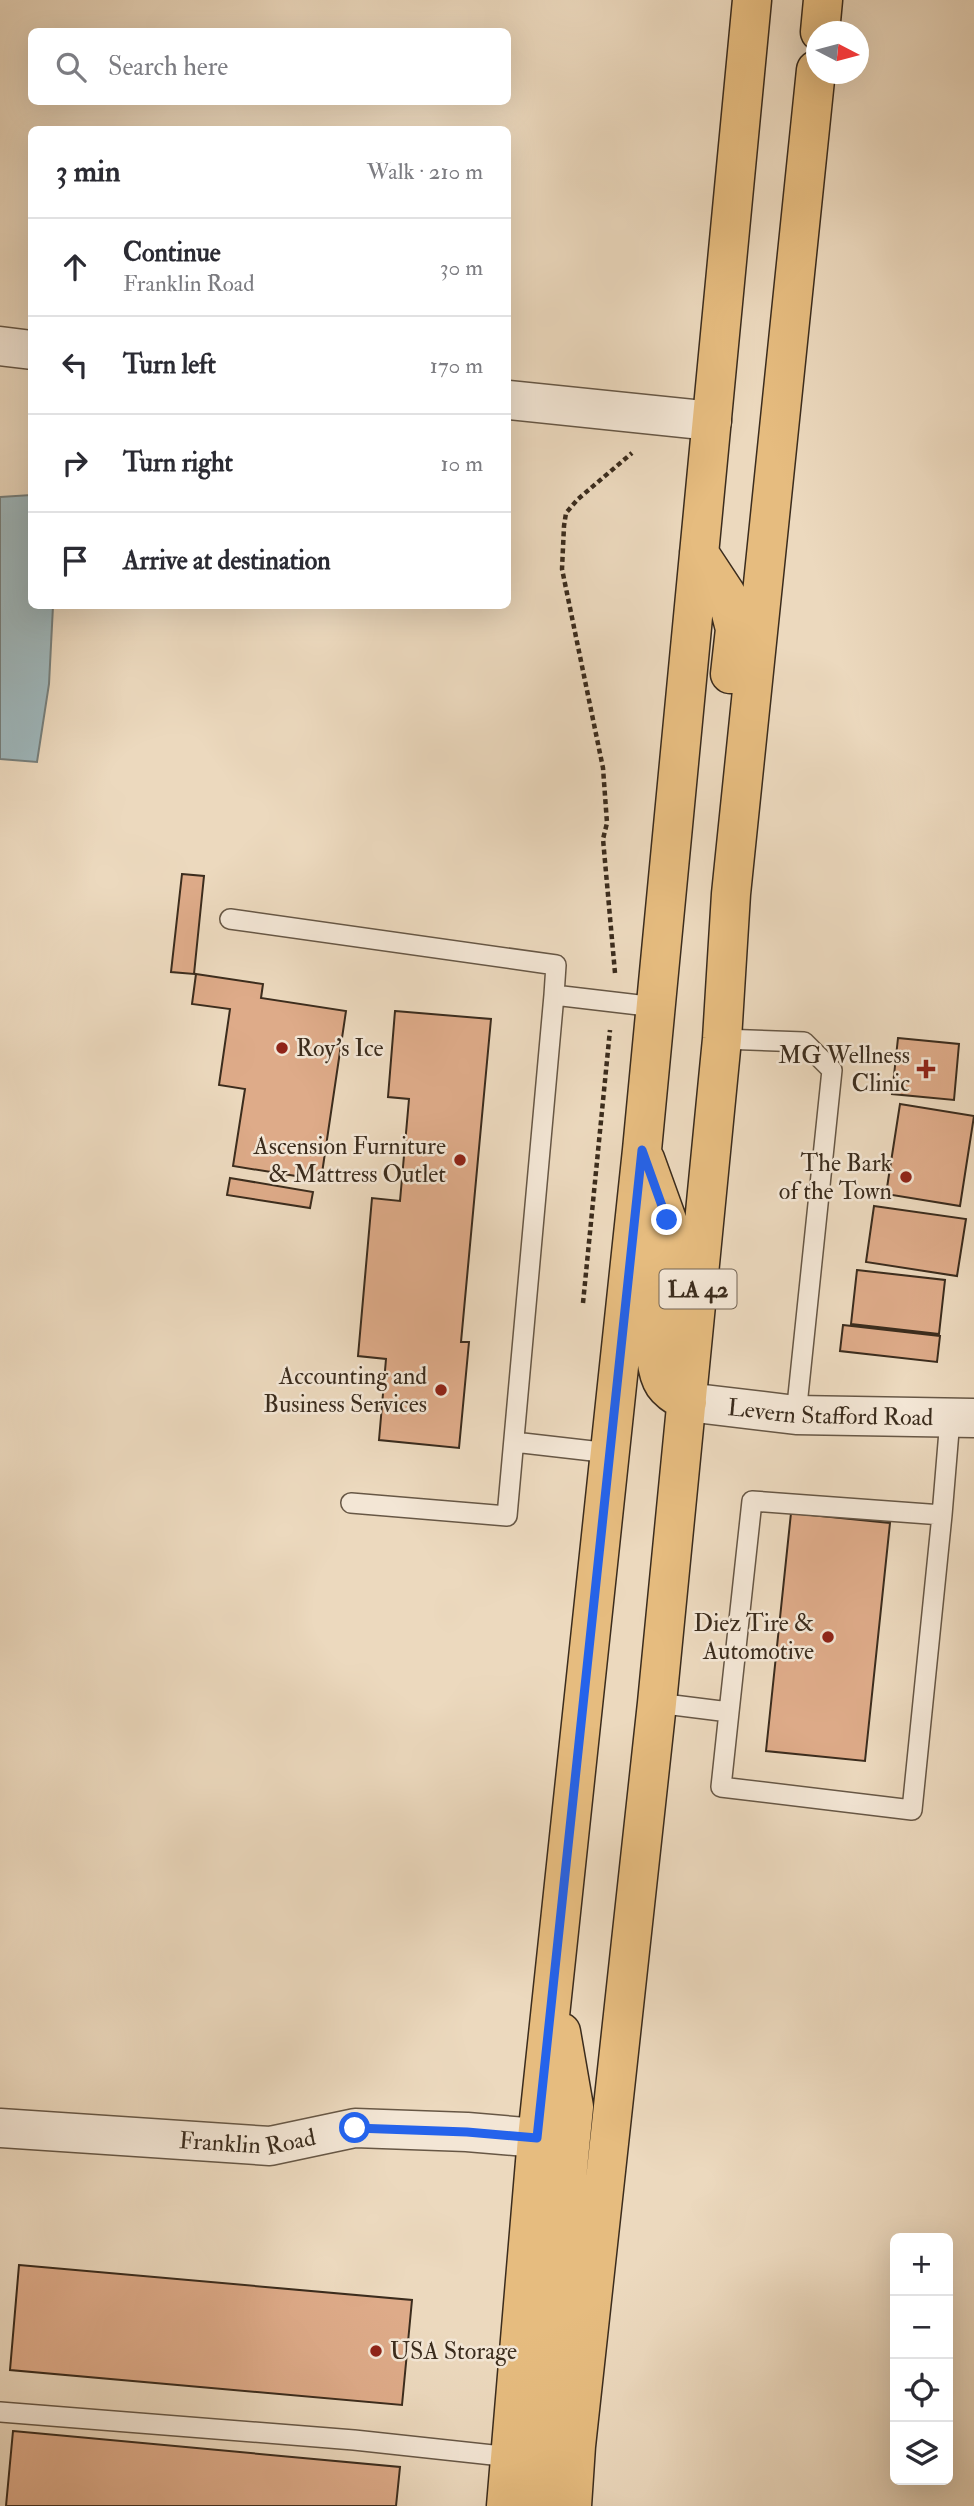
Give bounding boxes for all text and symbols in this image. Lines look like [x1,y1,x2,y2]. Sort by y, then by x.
north arrow [806,21,869,84]
search box [28,28,511,105]
icon: search [52,48,90,86]
text: Search here [108,51,228,83]
text: 3 min [56,153,121,190]
text: Walk · 210 m [367,157,483,186]
text: Continue [123,237,221,269]
icon: ahead [56,248,94,286]
text: 30 m [440,253,483,282]
text: Franklin Road [123,269,255,298]
icon: left [56,346,94,384]
text: Turn left [123,349,216,381]
text: 170 m [430,351,483,380]
icon: right [56,444,94,482]
text: Turn right [123,447,233,479]
text: 10 m [440,449,483,478]
icon: arrive [56,542,94,580]
text: Arrive at destination [123,545,331,577]
place label: Roy's Ice [296,1033,384,1064]
marker: Roy's Ice [274,1040,290,1056]
place label: MG Wellness Clinic [778,1040,910,1099]
marker: MG Wellness Clinic [916,1059,936,1079]
place label: Ascension Furniture & Mattress Outlet [252,1131,446,1190]
place label: The Bark of the Town [779,1148,892,1207]
marker: Ascension Furniture & Mattress Outlet [452,1152,468,1168]
marker: The Bark of the Town [898,1169,914,1185]
route end [651,1204,682,1235]
road number: LA 42 [660,1270,736,1308]
place label: Accounting and Business Services [263,1361,427,1420]
marker: Accounting and Business Services [433,1382,449,1398]
street label: Levern Stafford Road [726,1392,934,1433]
place label: Diez Tire & Automotive [694,1608,814,1667]
marker: Diez Tire & Automotive [820,1629,836,1645]
route start [339,2112,370,2143]
street label: Franklin Road [178,2122,319,2163]
map controls [890,2233,953,2485]
button: + [890,2233,953,2296]
button: − [890,2296,953,2359]
place label: USA Storage [390,2336,517,2367]
marker: USA Storage [368,2343,384,2359]
button: locate [890,2359,953,2422]
button: layers [890,2422,953,2485]

